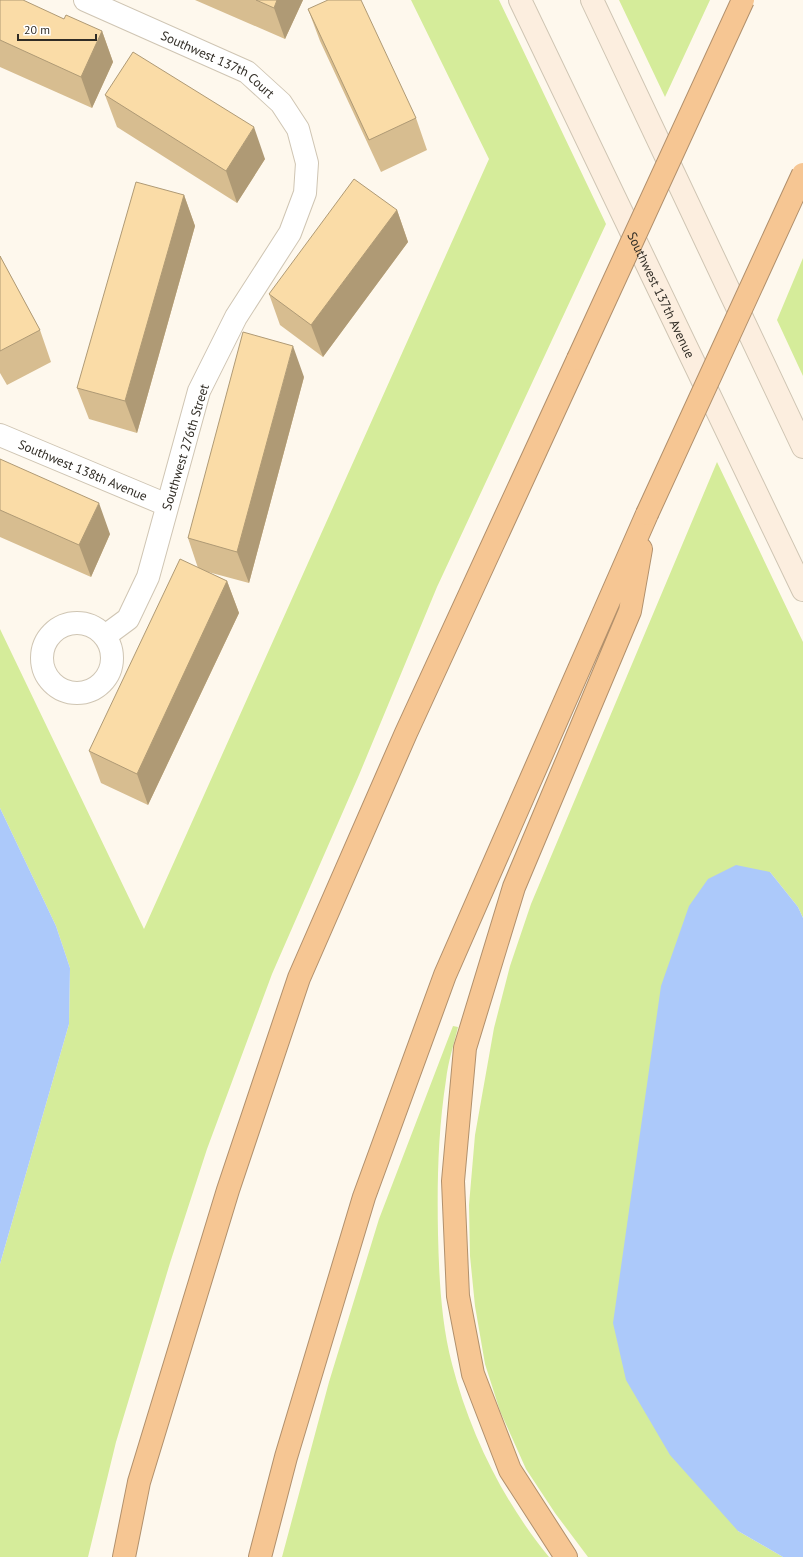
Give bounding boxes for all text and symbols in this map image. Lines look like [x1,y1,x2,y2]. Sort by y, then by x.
scale bar [18,16,96,42]
text: 20 m [24,22,50,37]
street label: Southwest 137th Court [158,27,278,102]
street label: Southwest 137th Avenue [623,229,698,361]
street label: Southwest 276th Street [158,381,213,512]
street label: Southwest 138th Avenue [16,436,150,505]

